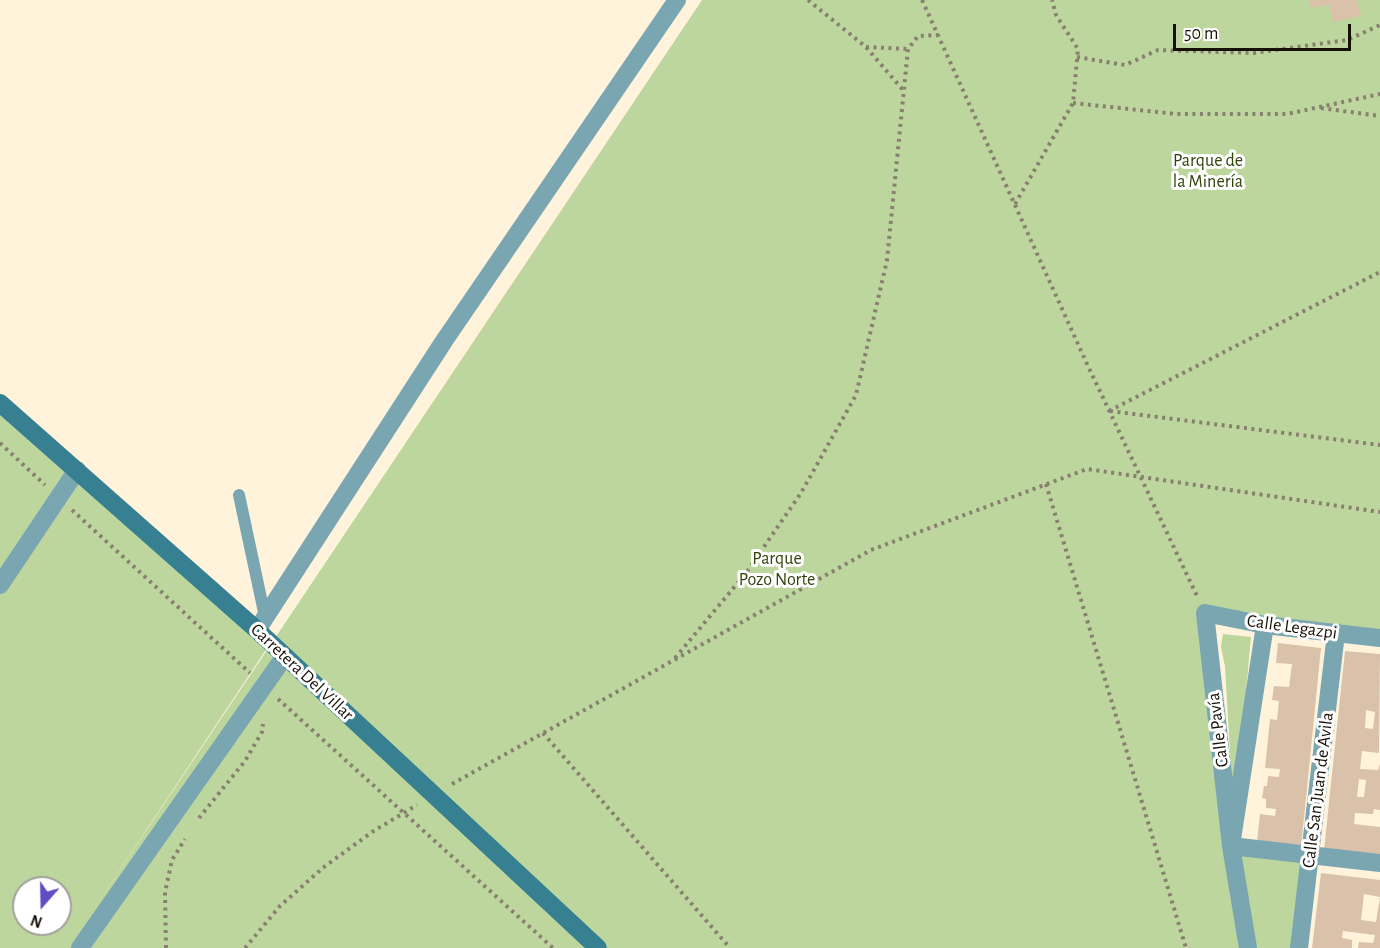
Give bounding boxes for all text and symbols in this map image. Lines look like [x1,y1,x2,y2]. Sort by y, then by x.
scale bar [1176,12,1354,50]
text: 50 m [1184,25,1218,43]
park label: Parque de la Minería [1173,150,1243,192]
park label: Parque Pozo Norte [739,548,815,590]
street label: Calle Legazpi [1245,610,1339,644]
street label: Carretera Del Villar [246,619,358,725]
street label: Calle Pavía [1203,691,1233,769]
street label: Calle San Juan de Avila [1298,711,1338,869]
north arrow [12,876,72,936]
text: N [29,912,44,930]

